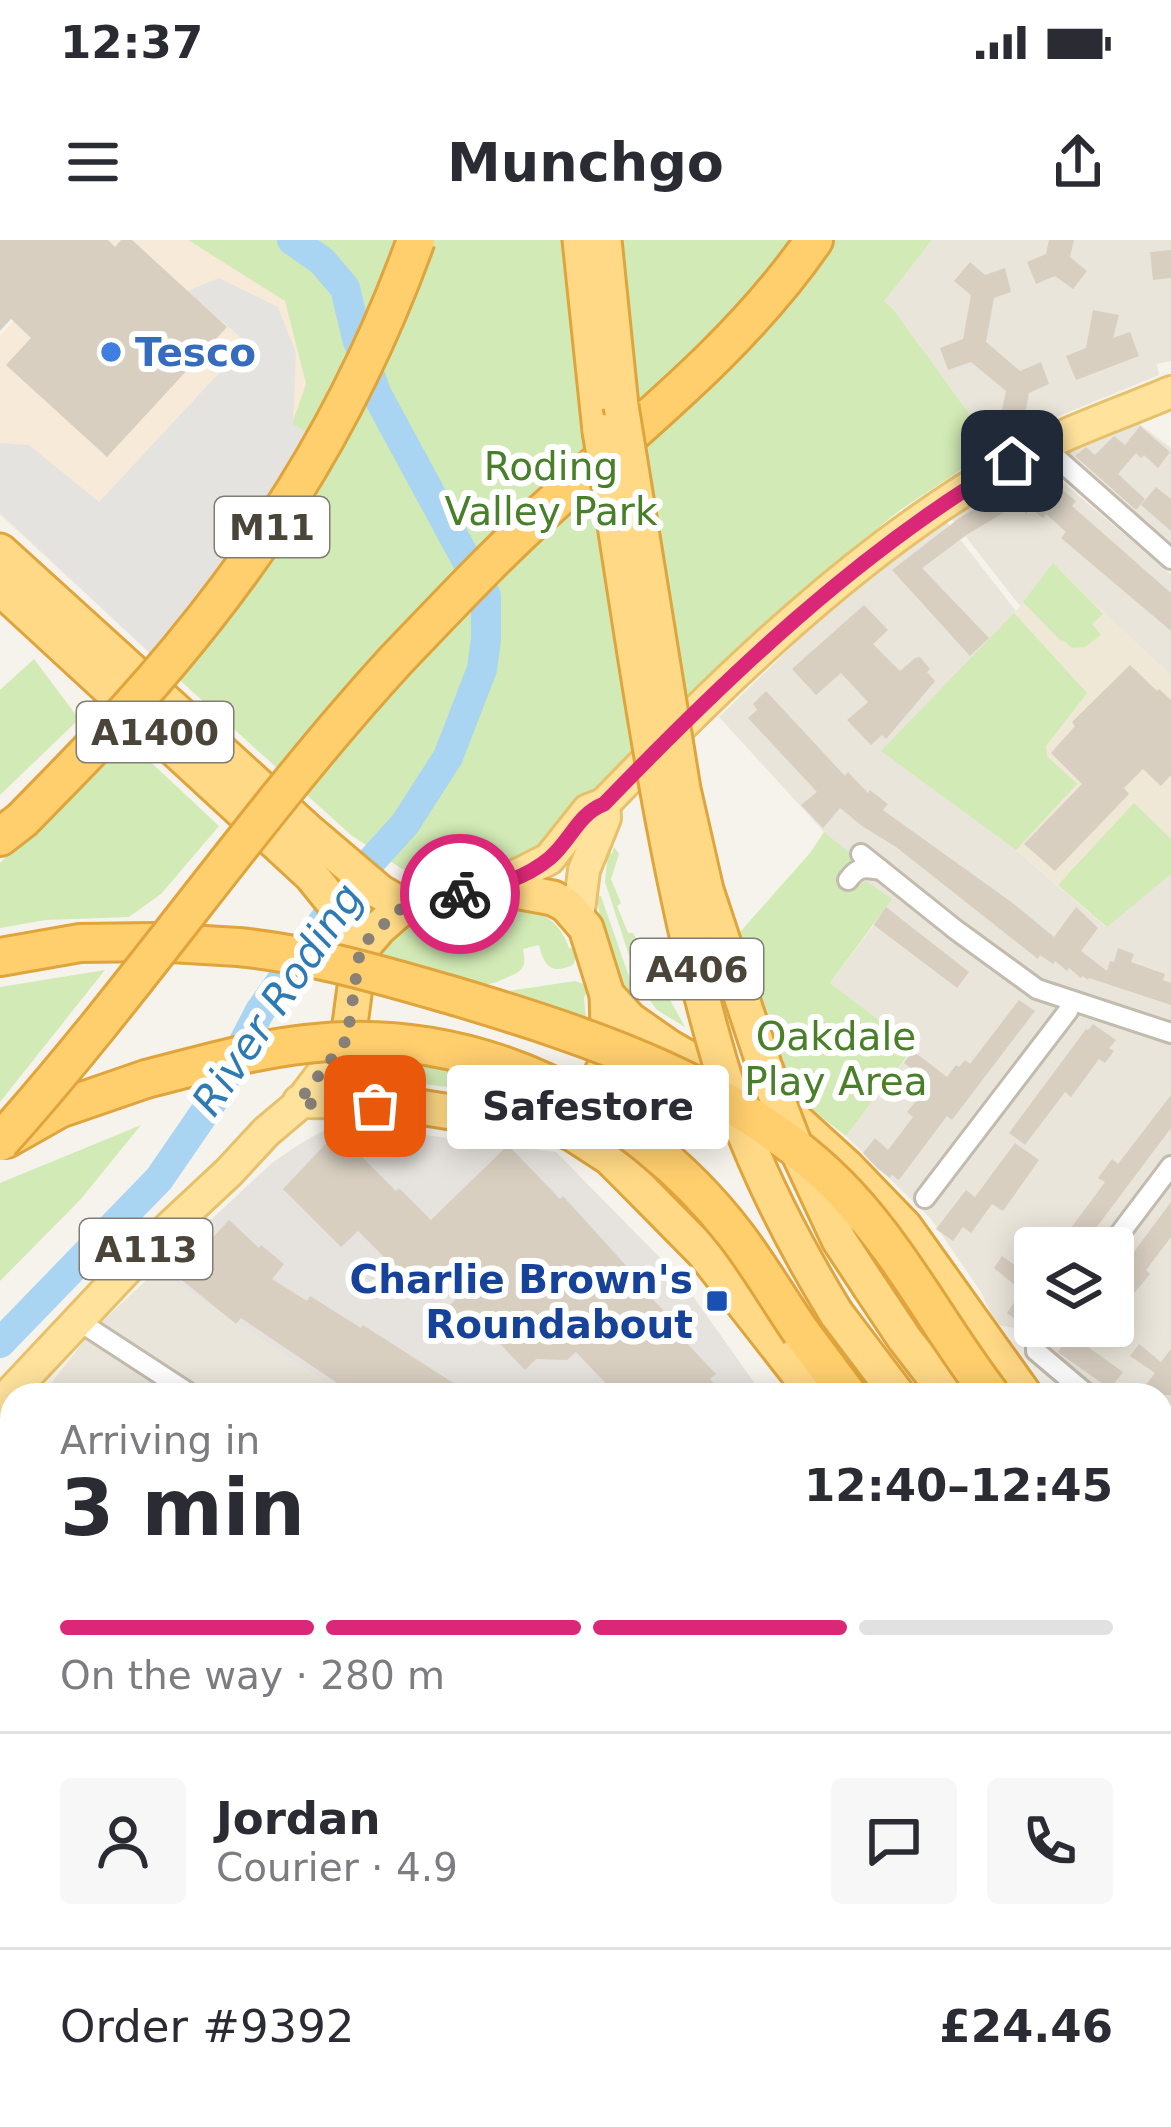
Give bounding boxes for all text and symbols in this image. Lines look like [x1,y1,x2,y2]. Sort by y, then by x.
text: 12:37 [60,16,203,69]
icon: menu [60,129,126,195]
icon: share [1045,129,1111,195]
text: Munchgo [447,131,724,194]
place label: Tesco [135,330,256,375]
marker: Tesco [98,339,124,365]
pin [961,410,1063,512]
icon: home [979,428,1045,494]
park label: Roding Valley Park [445,444,658,534]
road number: M11 [215,497,329,557]
road number: A1400 [77,702,233,762]
courier [400,834,520,954]
icon: bike [427,861,493,927]
water label: River Roding [182,874,373,1124]
road number: A406 [631,939,763,999]
park label: Oakdale Play Area [744,1014,928,1104]
pin [324,1055,426,1157]
callout: Safestore [447,1064,729,1148]
icon: bag [342,1073,408,1139]
text: Safestore [482,1084,694,1129]
road number: A113 [80,1219,212,1279]
map controls [1014,1227,1134,1347]
button: layers [1014,1227,1134,1347]
place label: Charlie Brown's Roundabout [350,1257,693,1347]
marker: Charlie Brown's Roundabout [704,1288,730,1314]
text: Arriving in [60,1418,260,1463]
text: 12:40–12:45 [804,1459,1113,1512]
text: 3 min [60,1463,305,1553]
text: On the way · 280 m [60,1653,445,1698]
button: person [60,1778,186,1904]
button: chat [831,1778,957,1904]
button: phone [987,1778,1113,1904]
text: Jordan [216,1792,380,1845]
text: Courier · 4.9 [216,1845,458,1890]
text: Order #9392 [60,2000,354,2053]
text: £24.46 [939,2000,1113,2053]

